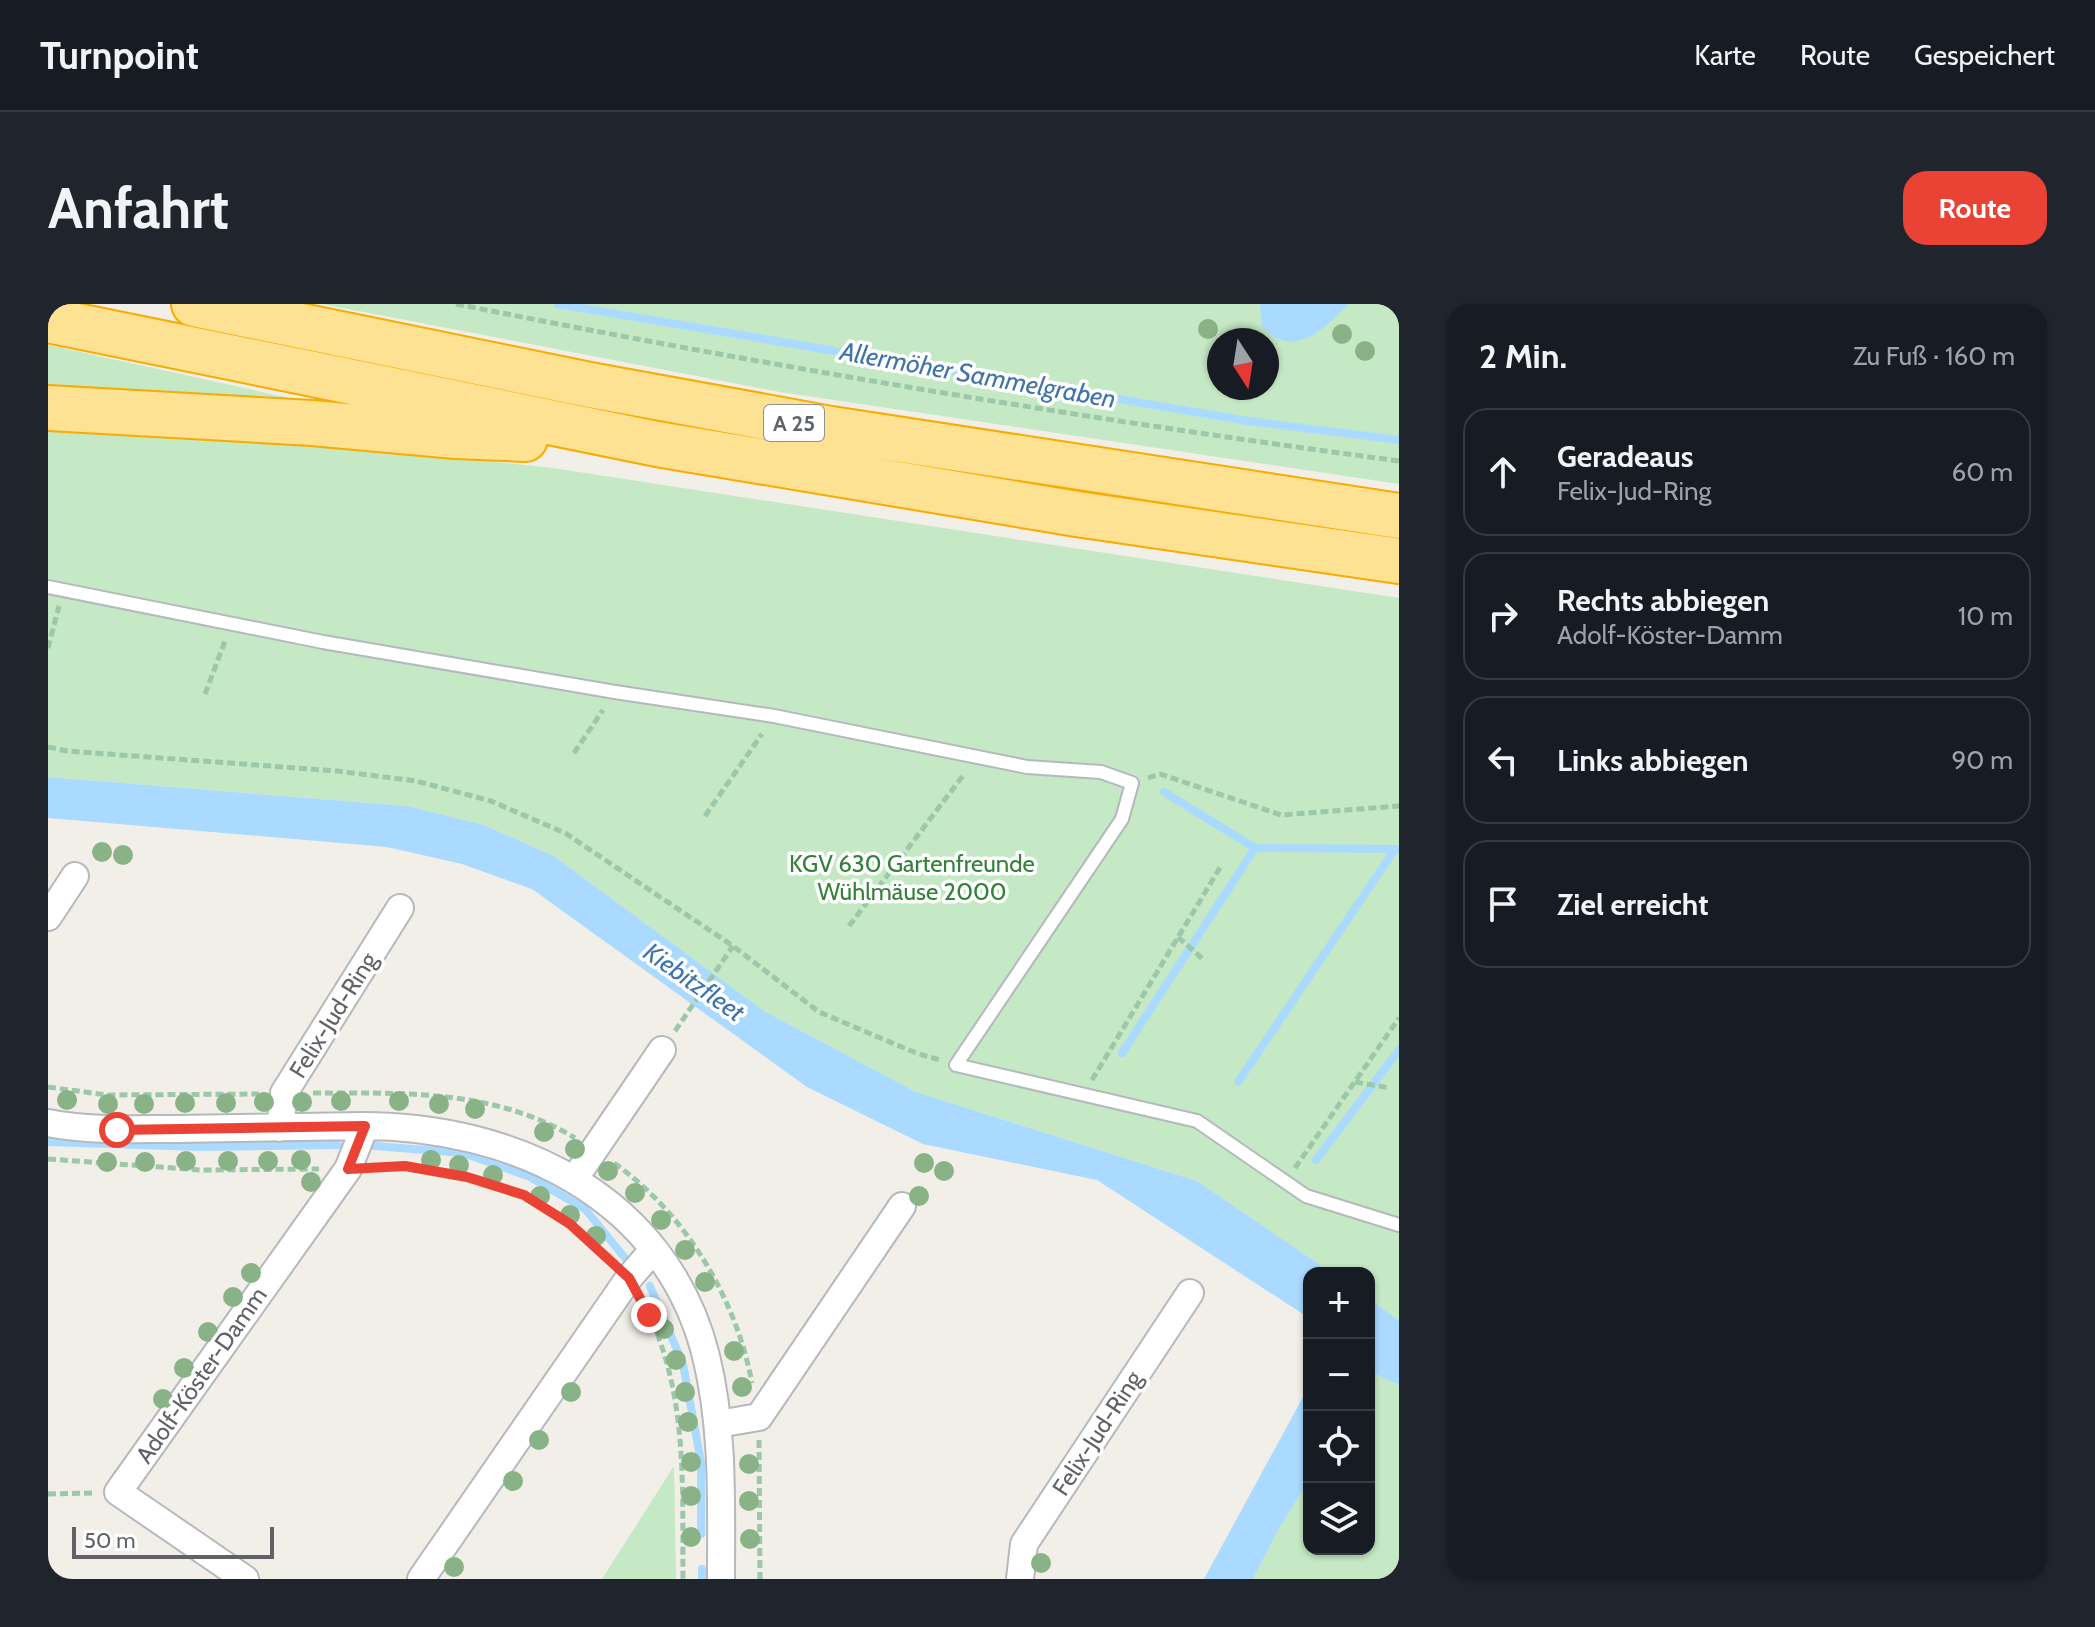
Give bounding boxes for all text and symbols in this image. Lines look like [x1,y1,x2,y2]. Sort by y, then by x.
text: Turnpoint [40,32,199,79]
text: Karte [1694,38,1756,72]
text: Route [1800,38,1870,72]
text: Gespeichert [1914,38,2055,72]
button: Route [1903,171,2047,245]
text: Anfahrt [48,174,229,242]
north arrow [1207,328,1279,400]
water label: Allermöher Sammelgraben [837,335,1118,415]
text: 2 Min. [1479,335,1567,377]
text: Zu Fuß · 160 m [1853,340,2015,372]
road number: A 25 [764,405,824,441]
text: Geradeaus [1557,438,1694,475]
icon: ahead [1481,450,1525,494]
text: 60 m [1951,456,2013,488]
text: Felix-Jud-Ring [1557,475,1711,507]
text: Rechts abbiegen [1557,582,1769,619]
icon: right [1481,594,1525,638]
text: 10 m [1958,600,2013,632]
text: Adolf-Köster-Damm [1557,619,1783,651]
icon: left [1481,738,1525,782]
text: Links abbiegen [1557,742,1749,779]
text: 90 m [1951,744,2013,776]
park label: KGV 630 Gartenfreunde Wühlmäuse 2000 [789,849,1035,906]
icon: arrive [1481,882,1525,926]
text: Ziel erreicht [1557,886,1708,923]
water label: Kiebitzfleet [637,936,751,1029]
street label: Felix-Jud-Ring [283,946,384,1083]
route start [99,1112,135,1148]
map controls [1303,1267,1375,1555]
button: + [1303,1267,1375,1339]
street label: Adolf-Köster-Damm [129,1281,273,1469]
route end [631,1297,667,1333]
button: − [1303,1339,1375,1411]
street label: Felix-Jud-Ring [1046,1364,1149,1501]
button: locate [1303,1411,1375,1483]
button: layers [1303,1483,1375,1555]
scale bar [72,1523,274,1559]
text: 50 m [84,1527,136,1554]

